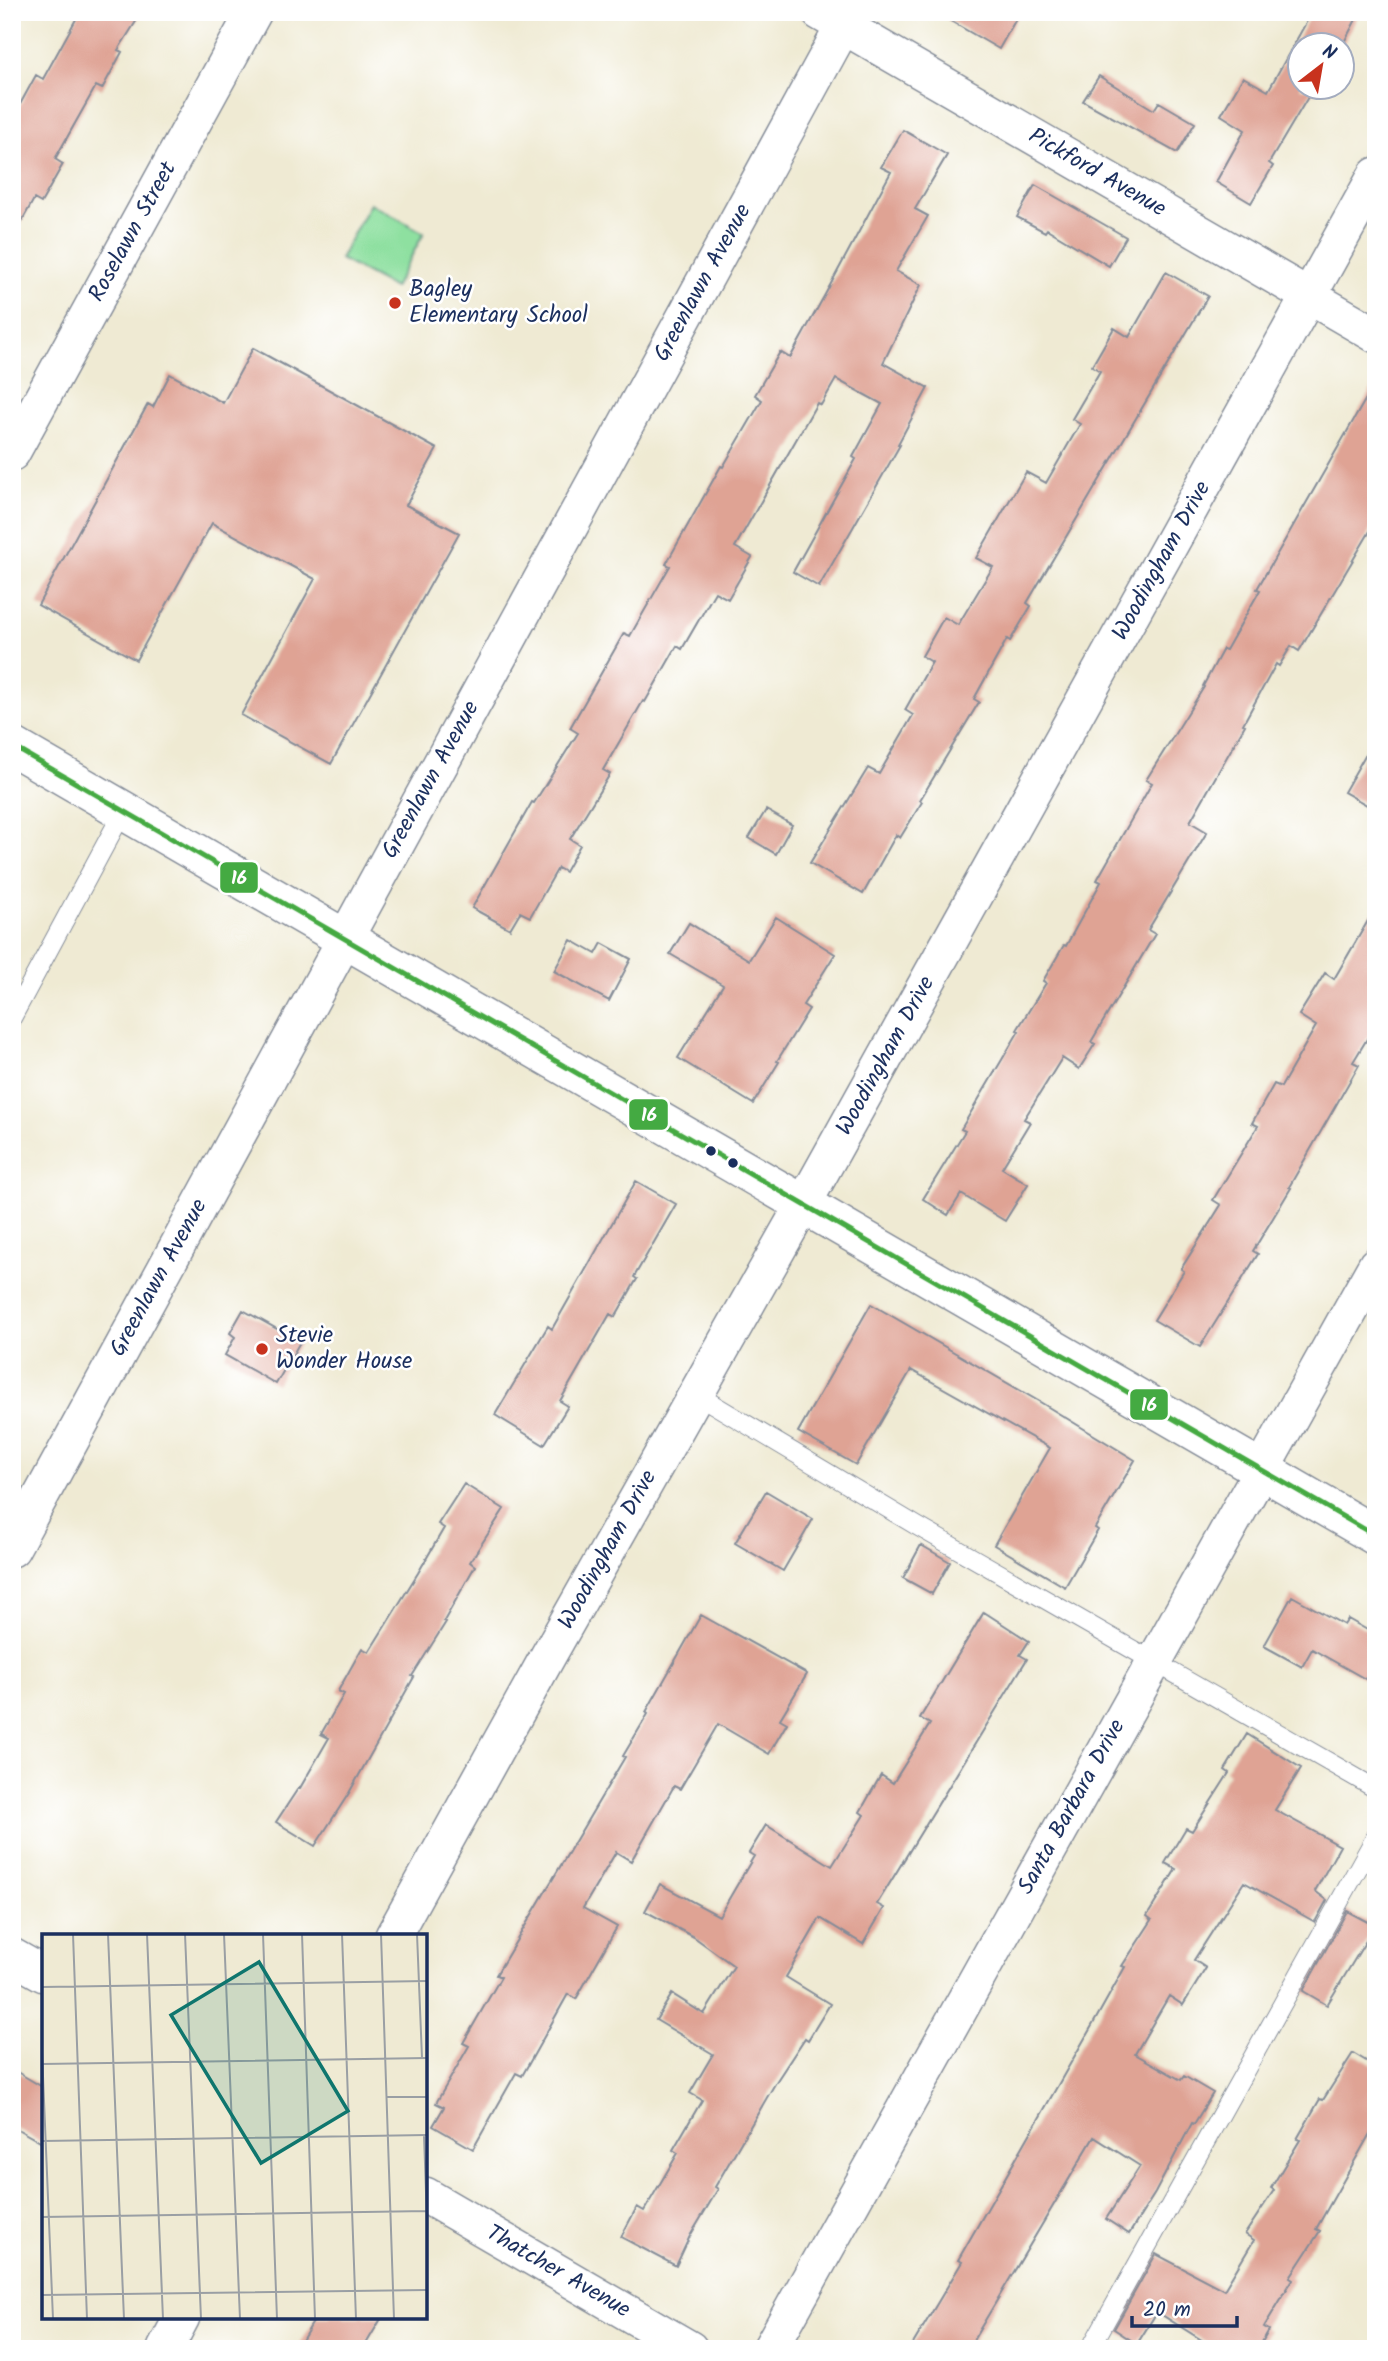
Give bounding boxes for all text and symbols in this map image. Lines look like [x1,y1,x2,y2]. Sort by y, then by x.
north arrow [1286,32,1356,102]
text: N [1316,37,1342,69]
street label: Pickford Avenue [1021,119,1173,227]
street label: Roselawn Street [80,154,187,309]
street label: Greenlawn Avenue [645,197,761,369]
place label: Bagley Elementary School [409,272,588,334]
marker: Bagley Elementary School [387,295,403,311]
street label: Woodingham Drive [1103,475,1221,647]
street label: Greenlawn Avenue [373,694,489,866]
line badge: 16 [219,861,259,894]
text: 16 [231,864,247,894]
street label: Woodingham Drive [827,970,945,1142]
line badge: 16 [628,1098,669,1131]
text: 16 [641,1101,657,1131]
unlabelled marker [704,1144,718,1158]
unlabelled marker [726,1156,740,1170]
street label: Greenlawn Avenue [101,1192,217,1364]
place label: Stevie Wonder House [276,1318,412,1380]
marker: Stevie Wonder House [254,1341,270,1357]
line badge: 16 [1129,1388,1169,1421]
text: 16 [1141,1391,1157,1421]
street label: Woodingham Drive [549,1464,667,1636]
street label: Santa Barbara Drive [1009,1713,1135,1901]
inset map [42,1934,427,2319]
street label: Thatcher Avenue [479,2216,637,2328]
scale bar [1132,2284,1238,2328]
text: 20 m [1143,2294,1191,2327]

